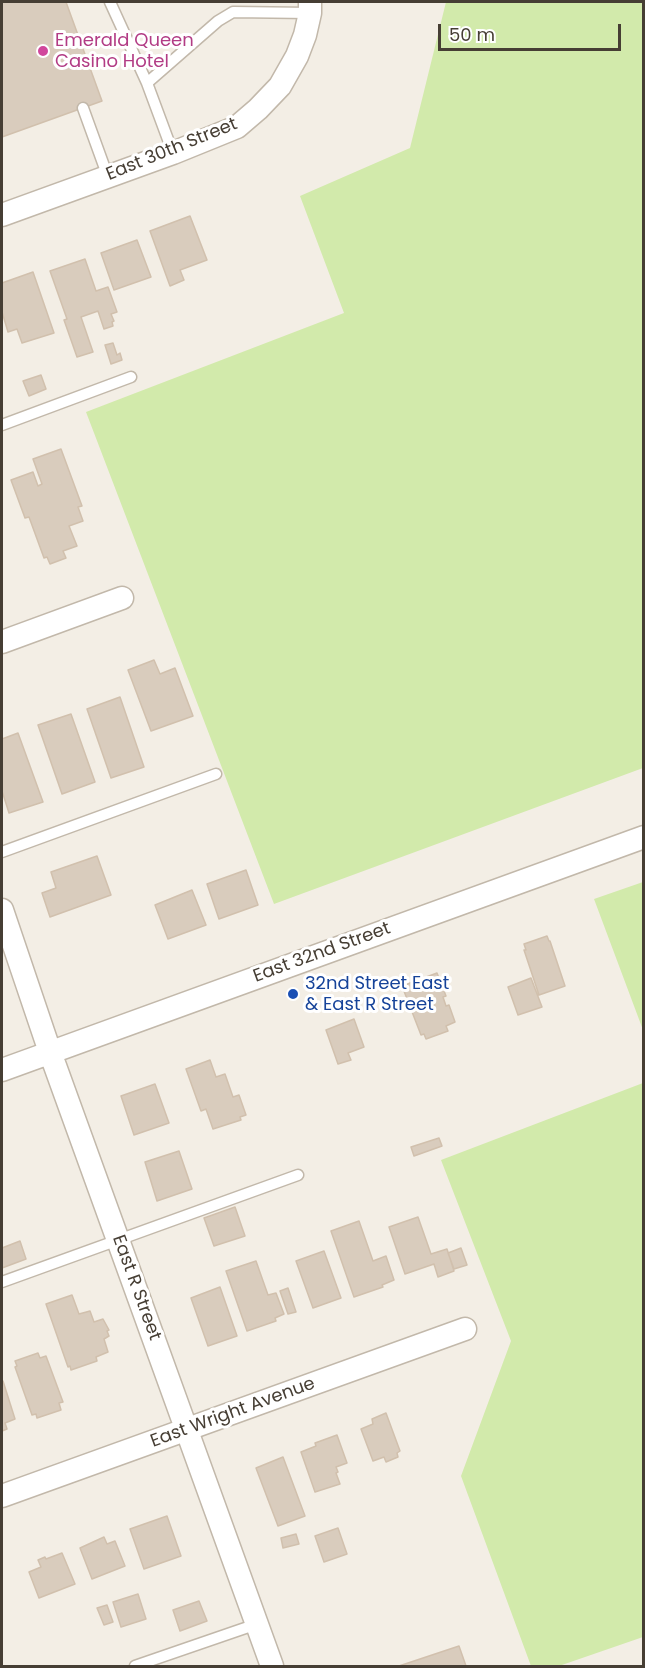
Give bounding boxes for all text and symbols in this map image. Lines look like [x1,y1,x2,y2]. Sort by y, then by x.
scale bar [441,12,624,50]
text: 50 m [449,22,495,47]
place label: Emerald Queen Casino Hotel [55,30,194,72]
marker: Emerald Queen Casino Hotel [36,44,50,58]
street label: East 30th Street [103,114,241,186]
street label: East 32nd Street [251,918,393,988]
place label: 32nd Street East & East R Street [305,973,449,1016]
marker: 32nd Street East & East R Street [286,987,300,1001]
street label: East R Street [107,1232,165,1344]
street label: East Wright Avenue [148,1373,318,1453]

